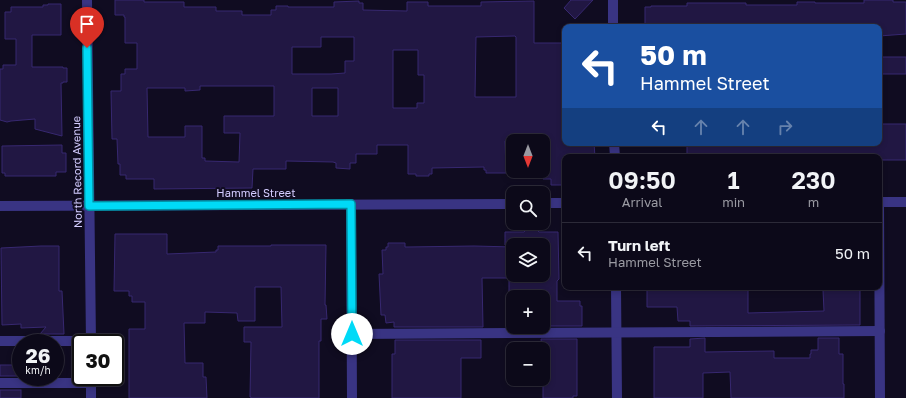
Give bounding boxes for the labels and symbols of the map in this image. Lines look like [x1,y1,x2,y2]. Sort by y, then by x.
pin [70,7.0,104,48]
street label: North Record Avenue [69,116,84,228]
north arrow [506,134,550,178]
street label: Hammel Street [216,186,296,199]
position arrow [331,313,373,355]
speed limit sign: 30 [72,334,124,386]

